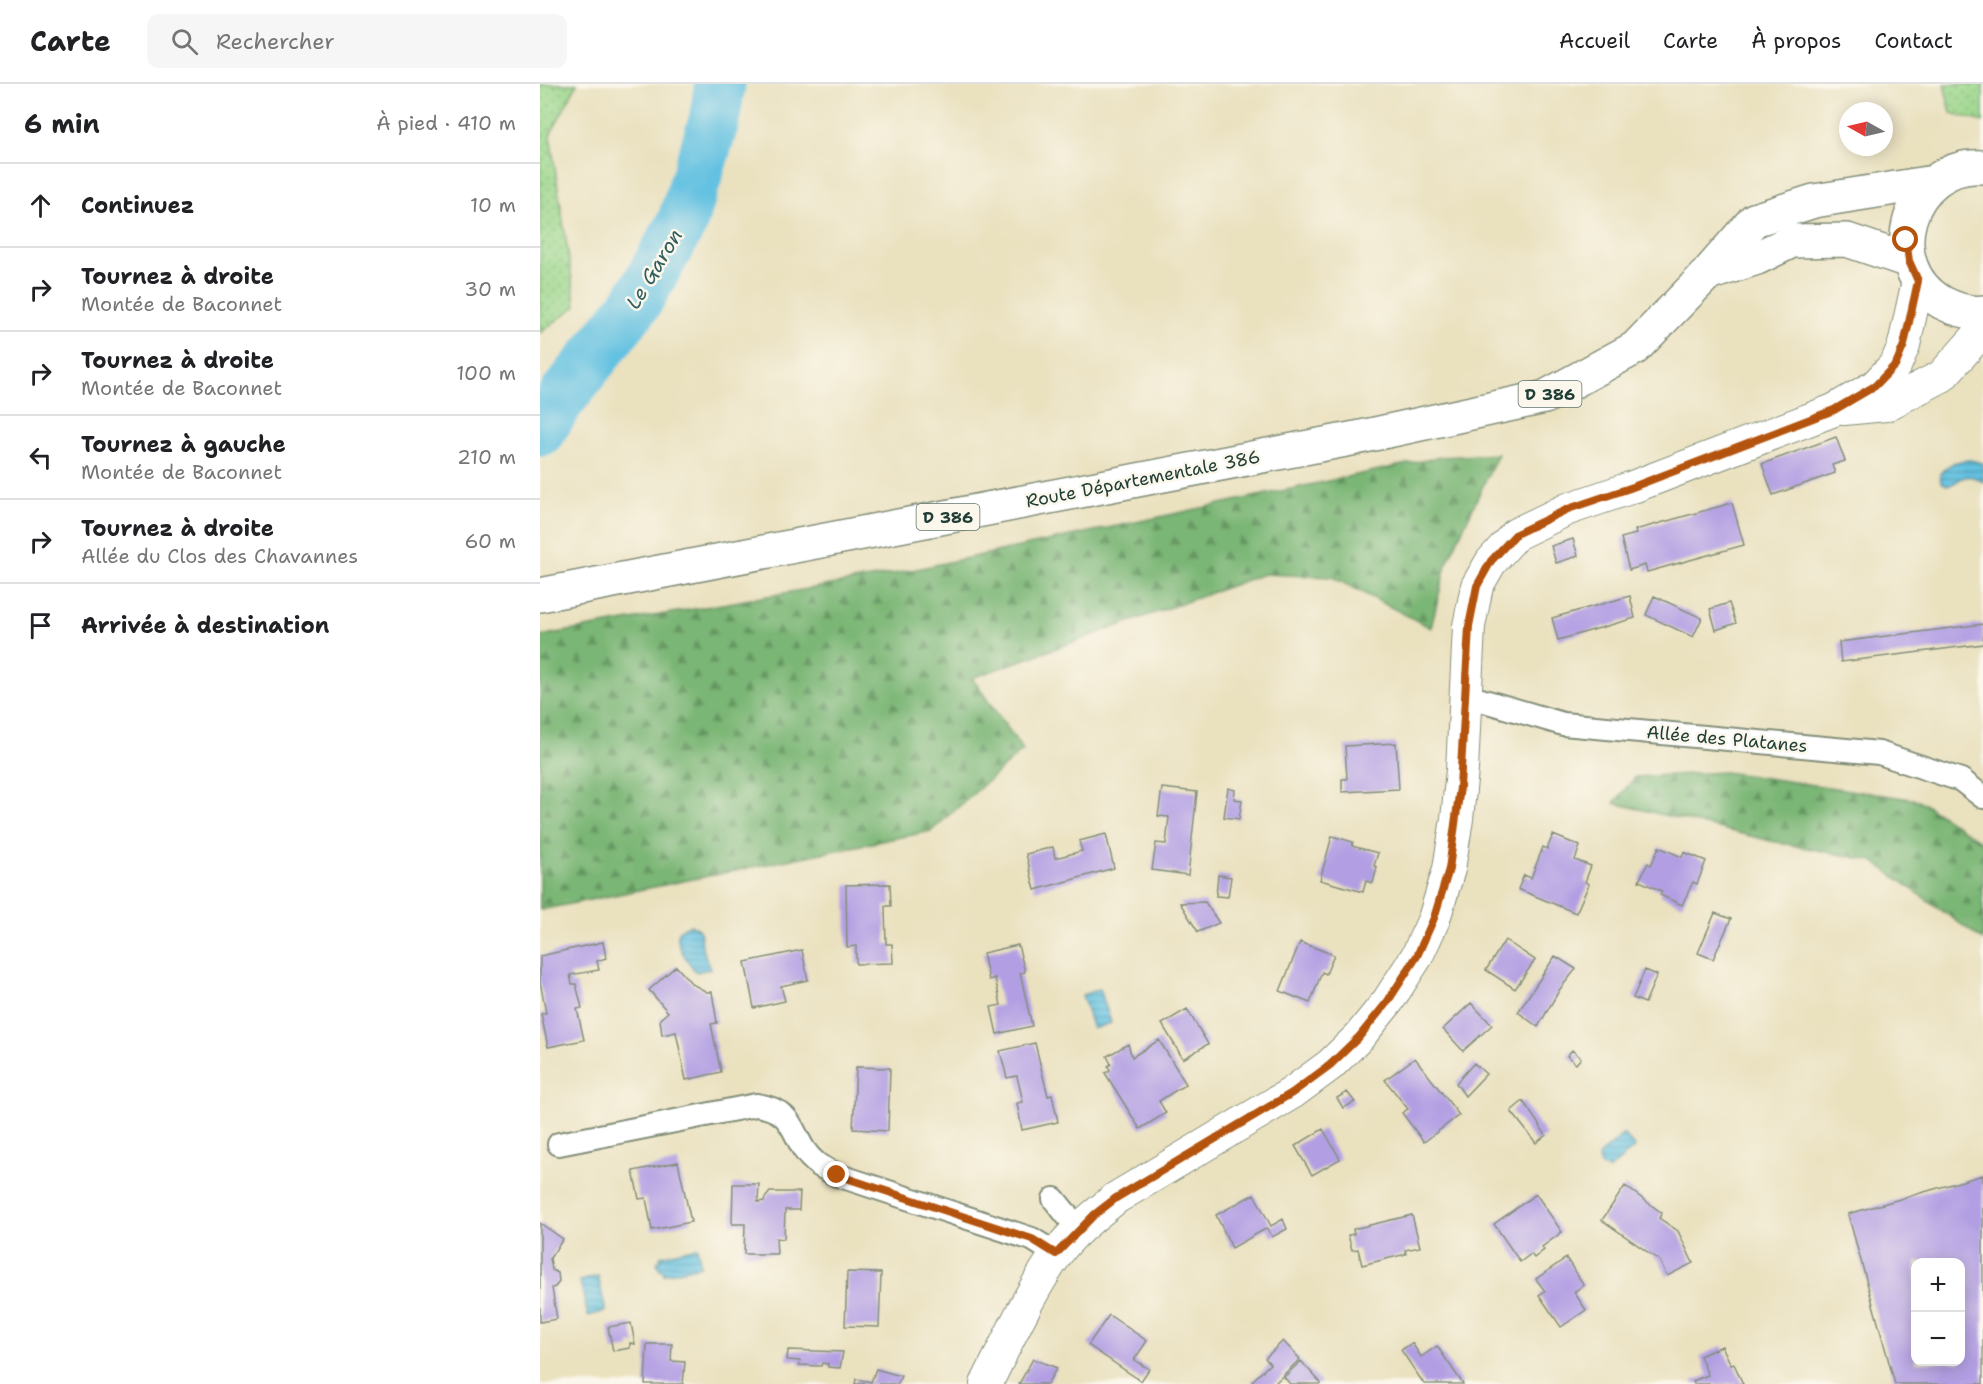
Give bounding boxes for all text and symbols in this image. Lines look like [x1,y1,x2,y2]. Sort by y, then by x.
search box [147,14,567,68]
text: Carte [30,22,111,60]
icon: search [168,25,201,58]
text: Rechercher [216,27,335,56]
text: Accueil [1559,27,1630,55]
text: Carte [1663,27,1718,55]
text: À propos [1751,27,1841,55]
text: Contact [1874,27,1953,55]
north arrow [1839,102,1893,156]
text: 6 min [24,106,100,141]
text: À pied · 410 m [376,110,516,136]
icon: ahead [24,189,57,222]
text: Continuez [81,191,194,220]
text: 10 m [470,192,516,218]
water label: Le Garon [620,224,688,314]
route start [1892,226,1918,252]
text: Tournez à droite [81,262,274,291]
icon: right [24,273,57,306]
text: 30 m [464,276,516,302]
text: Montée de Baconnet [81,291,282,317]
text: Tournez à droite [81,346,274,375]
icon: right [24,357,57,390]
text: 100 m [456,360,516,386]
text: Montée de Baconnet [81,375,282,401]
road number: D 386 [1518,381,1582,407]
text: Tournez à gauche [81,430,286,459]
icon: left [24,441,57,474]
text: 210 m [457,444,516,470]
street label: Route Départementale 386 [1024,445,1262,513]
text: Montée de Baconnet [81,459,282,485]
road number: D 386 [916,504,980,530]
text: Tournez à droite [81,514,274,543]
icon: right [24,525,57,558]
text: 60 m [464,528,516,554]
text: Allée du Clos des Chavannes [81,543,358,569]
icon: arrive [24,609,57,642]
text: Arrivée à destination [81,611,329,640]
street label: Allée des Platanes [1646,720,1808,758]
route end [823,1161,849,1187]
map controls [1911,1258,1965,1366]
button: + [1911,1258,1965,1312]
button: − [1911,1312,1965,1366]

